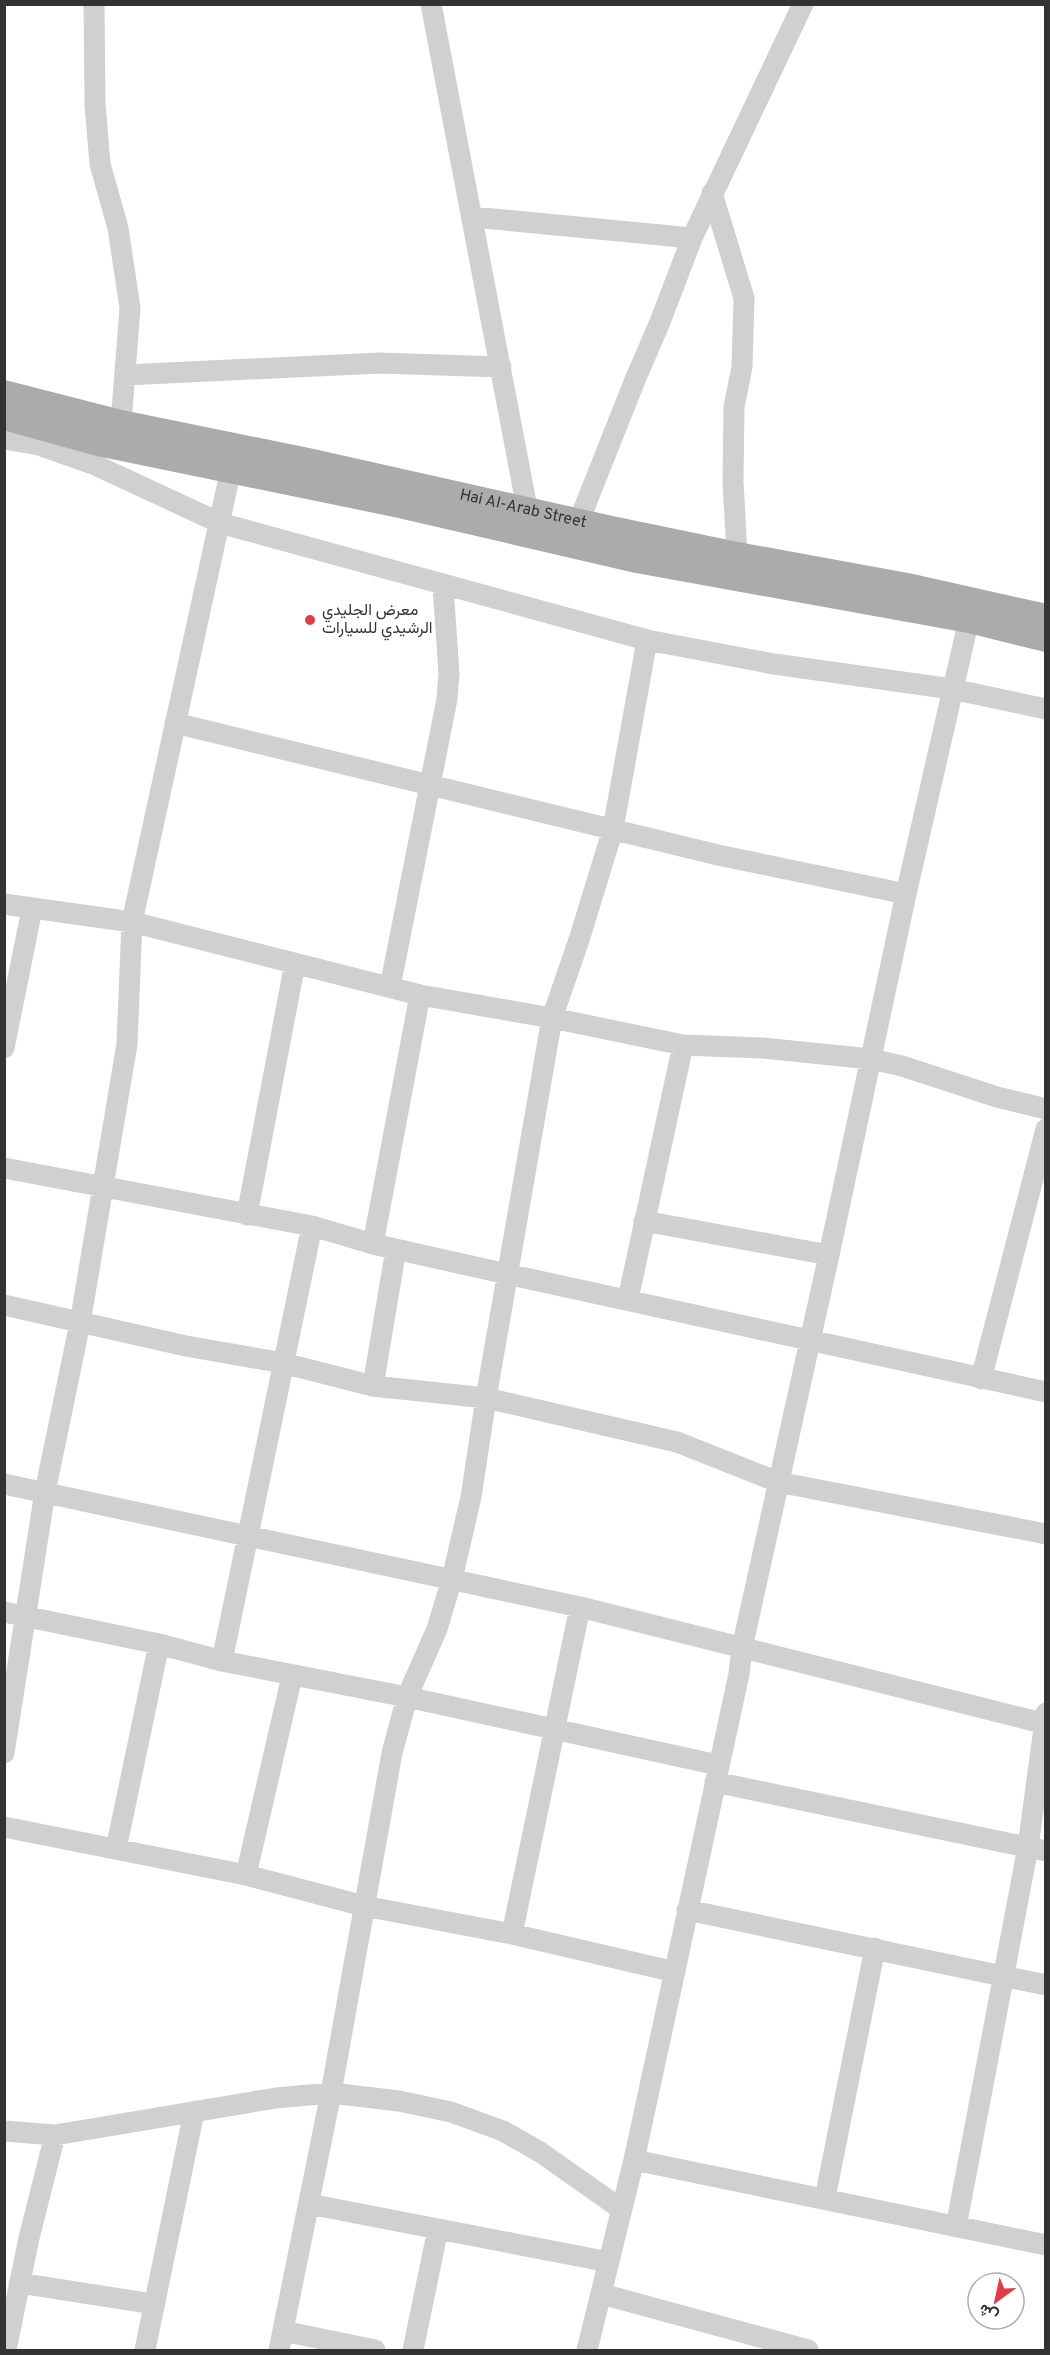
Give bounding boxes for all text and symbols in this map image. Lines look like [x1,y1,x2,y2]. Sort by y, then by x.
street label: Hai Al-Arab Street [458,485,588,533]
place label: معرض الجليدي الرشيدي للسيارات [322,601,433,641]
marker: معرض الجليدي الرشيدي للسيارات [303,613,317,627]
north arrow [966,2271,1026,2331]
text: ش [975,2298,1002,2326]

